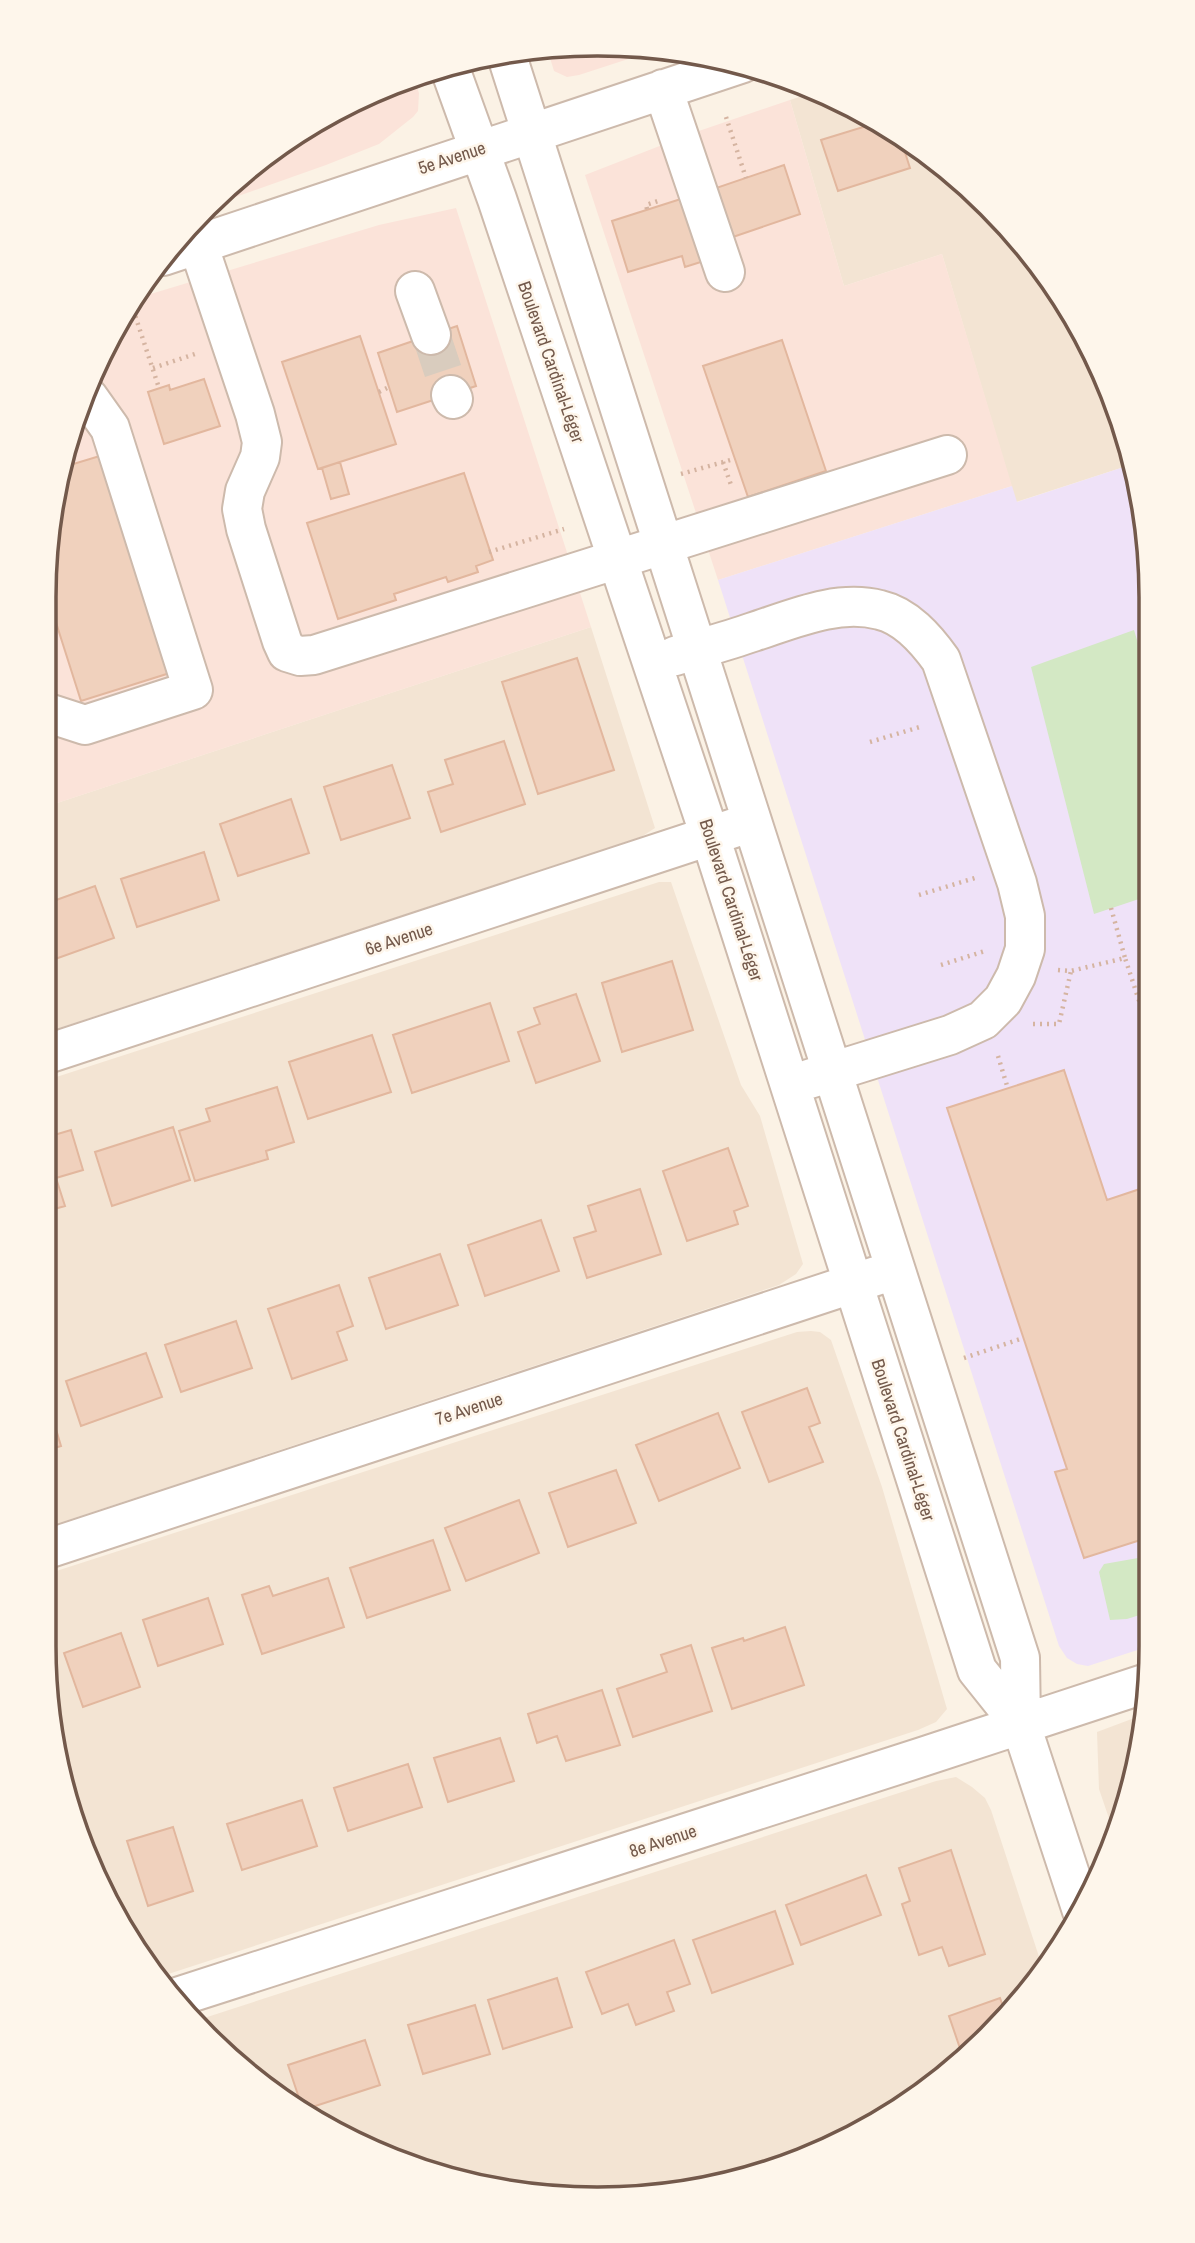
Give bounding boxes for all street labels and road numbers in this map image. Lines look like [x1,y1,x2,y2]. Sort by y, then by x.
street label: 5e Avenue [415,135,489,180]
street label: Boulevard Cardinal-Léger [512,278,591,446]
street label: Boulevard Cardinal-Léger [693,816,770,984]
street label: 6e Avenue [362,916,436,961]
street label: Boulevard Cardinal-Léger [865,1356,942,1524]
street label: 7e Avenue [432,1386,506,1431]
street label: 8e Avenue [626,1818,700,1863]

